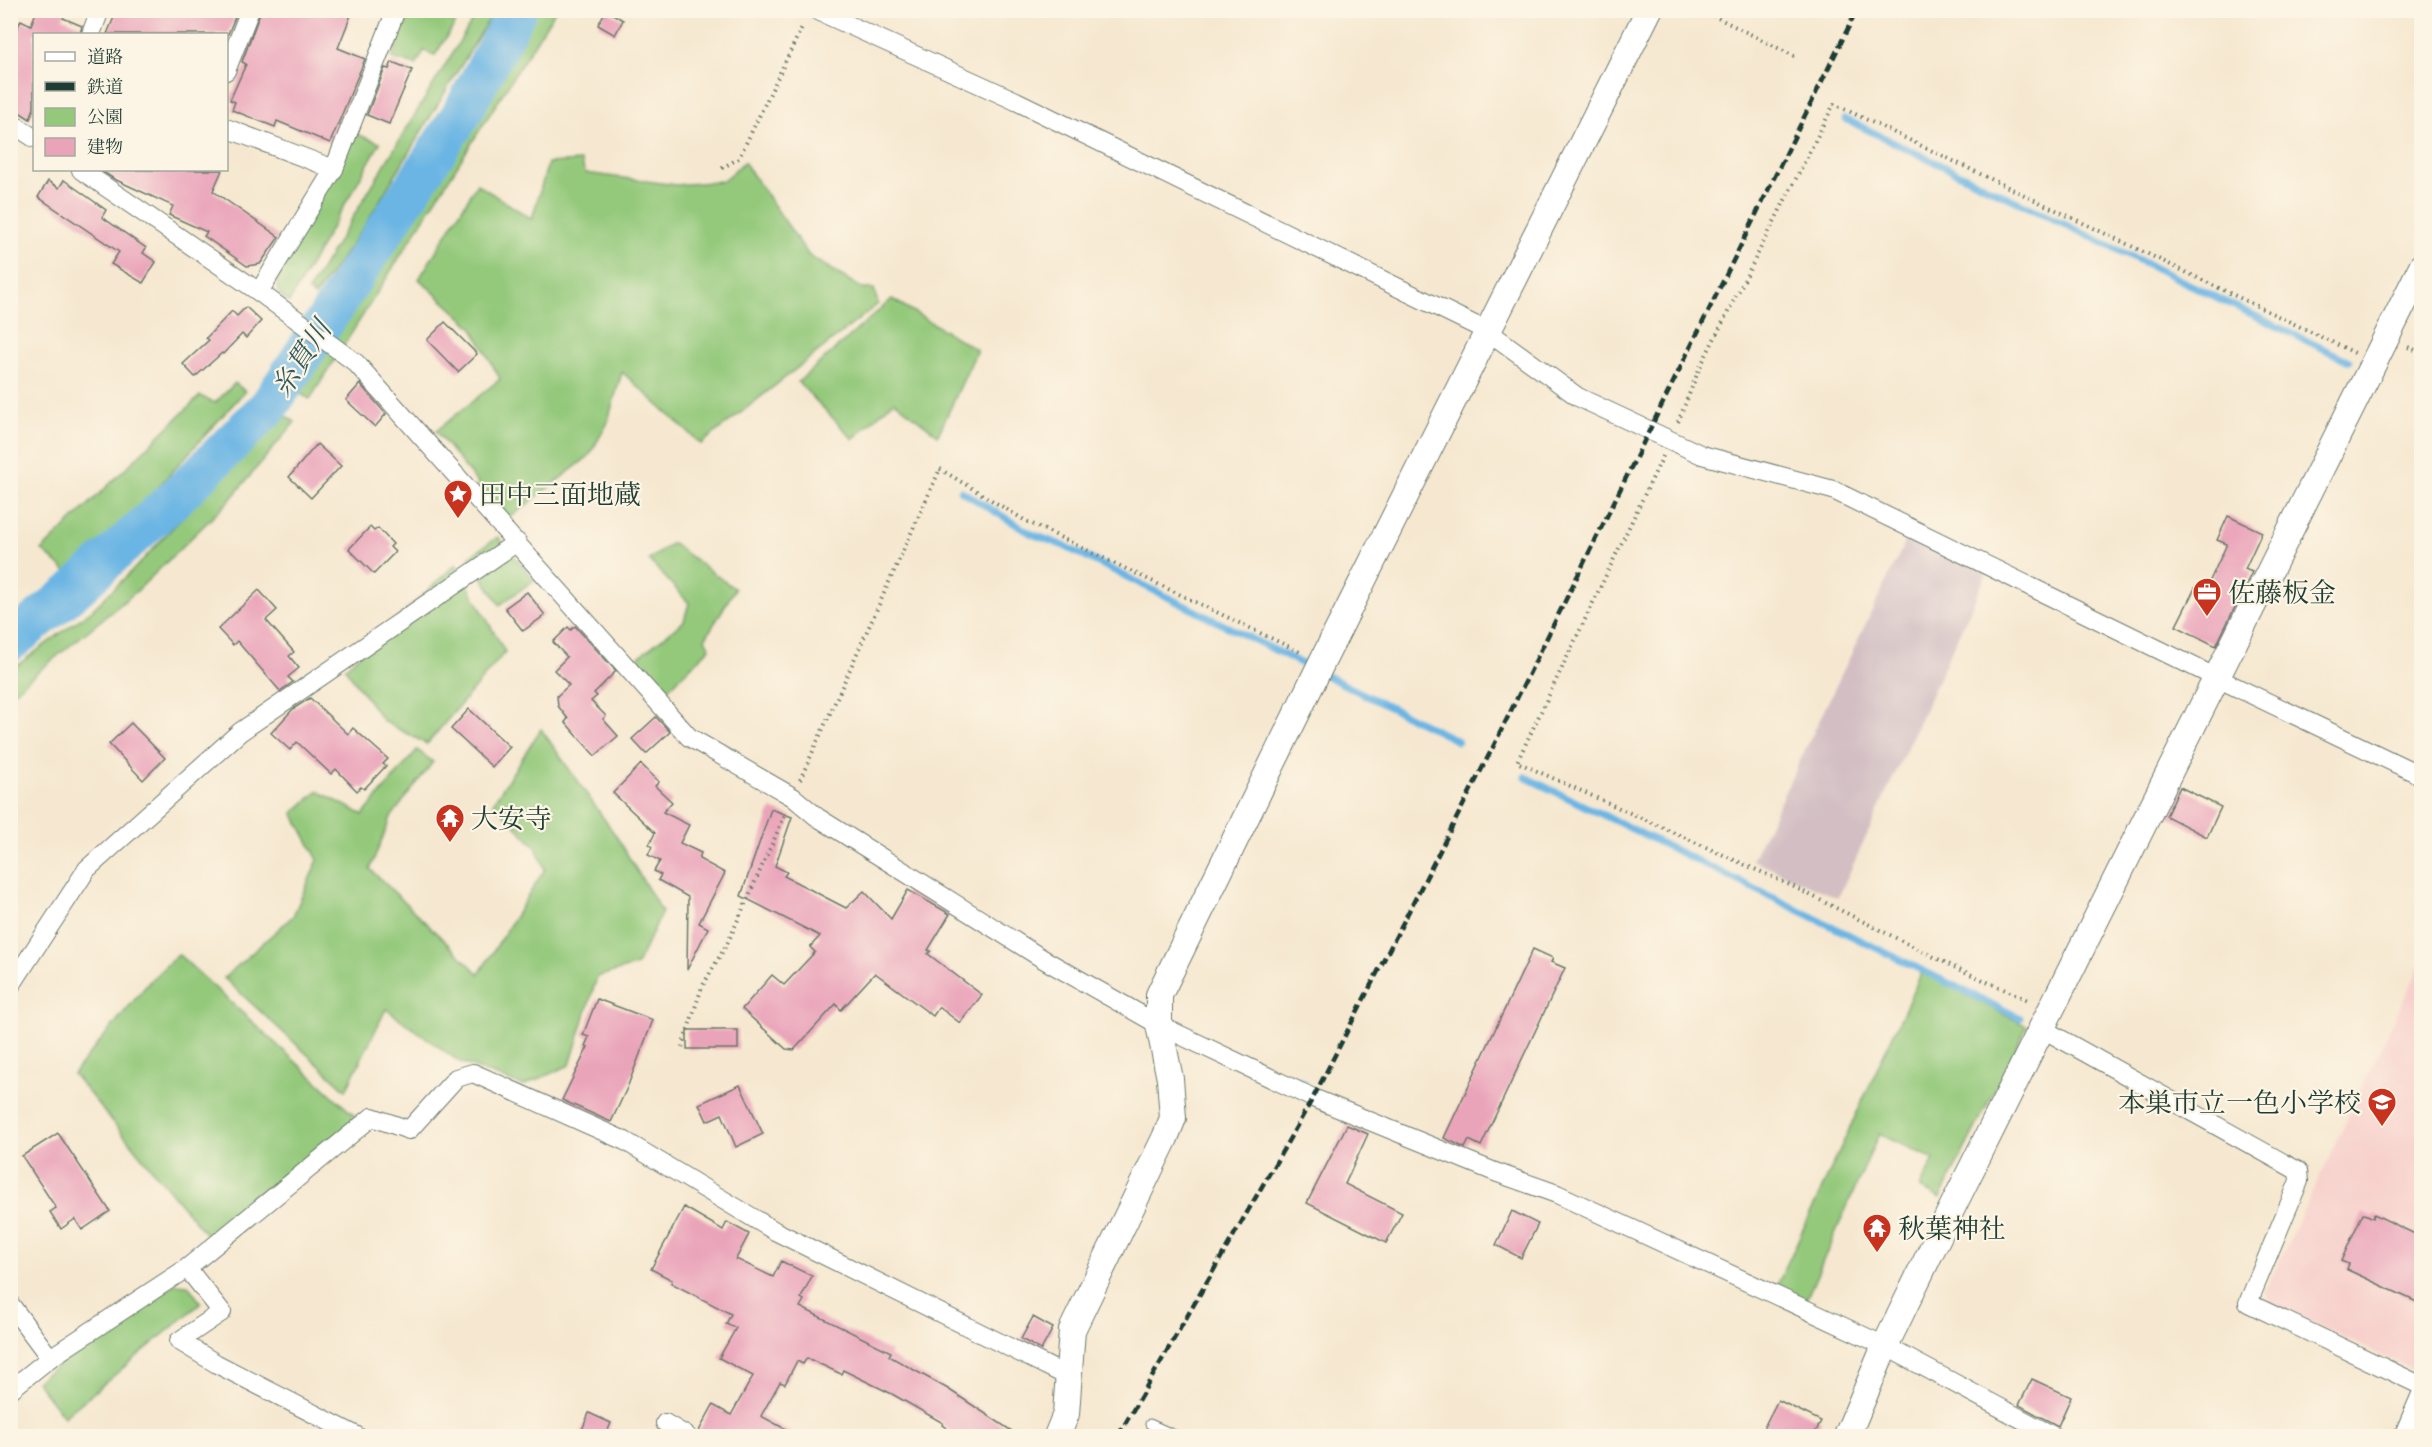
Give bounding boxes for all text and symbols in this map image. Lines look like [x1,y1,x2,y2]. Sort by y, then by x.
legend [33,33,228,171]
text: 道路 [87,45,123,68]
text: 鉄道 [87,75,123,98]
text: 公園 [87,105,123,128]
text: 建物 [87,135,123,158]
water label: 糸貫川 [263,310,341,403]
place label: 田中三面地蔵 [479,477,641,512]
place icon: 田中三面地蔵 [442,478,474,520]
place label: 佐藤板金 [2228,575,2336,610]
office icon: 佐藤板金 [2191,576,2223,618]
place label: 大安寺 [471,801,552,836]
temple icon: 大安寺 [434,802,466,844]
place label: 本巣市立一色小学校 [2118,1085,2361,1120]
school or university icon: 本巣市立一色小学校 [2366,1086,2398,1128]
place label: 秋葉神社 [1898,1211,2006,1246]
temple icon: 秋葉神社 [1861,1212,1893,1254]

